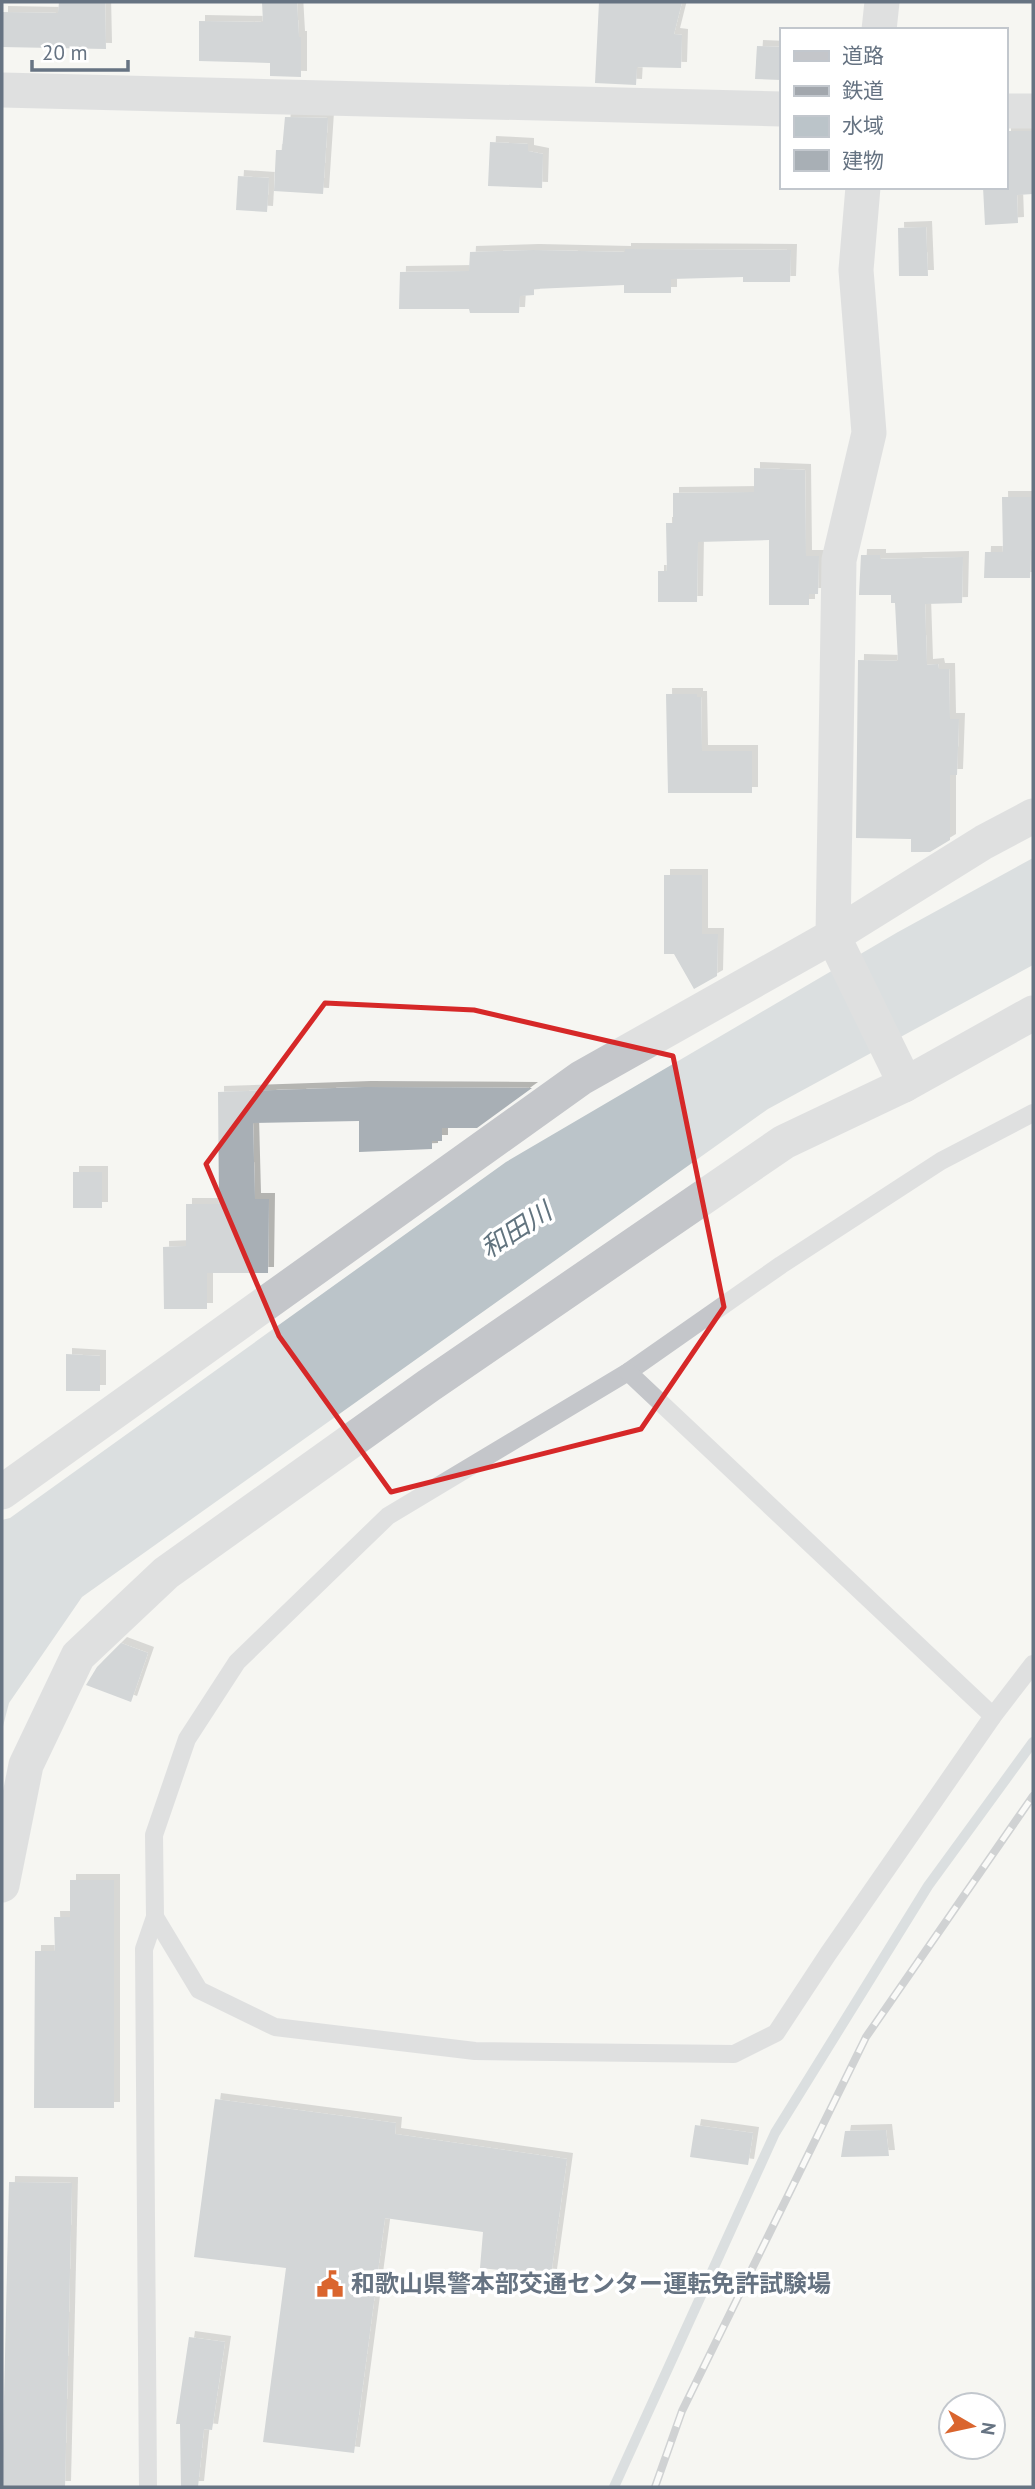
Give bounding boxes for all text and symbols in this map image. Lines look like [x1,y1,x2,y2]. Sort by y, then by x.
scale bar [32,28,128,72]
legend [780,28,1007,189]
text: 20 m [42,39,88,66]
text: 道路 [842,42,884,69]
text: 鉄道 [842,77,884,104]
text: 水域 [842,112,884,139]
text: 建物 [842,147,884,174]
water label: 和田川 [474,1193,560,1265]
place label: 和歌山県警本部交通センター運転免許試験場 [351,2268,831,2299]
public building icon: 和歌山県警本部交通センター運転免許試験場 [315,2269,345,2299]
north arrow [937,2391,1007,2461]
text: N [976,2421,1002,2437]

